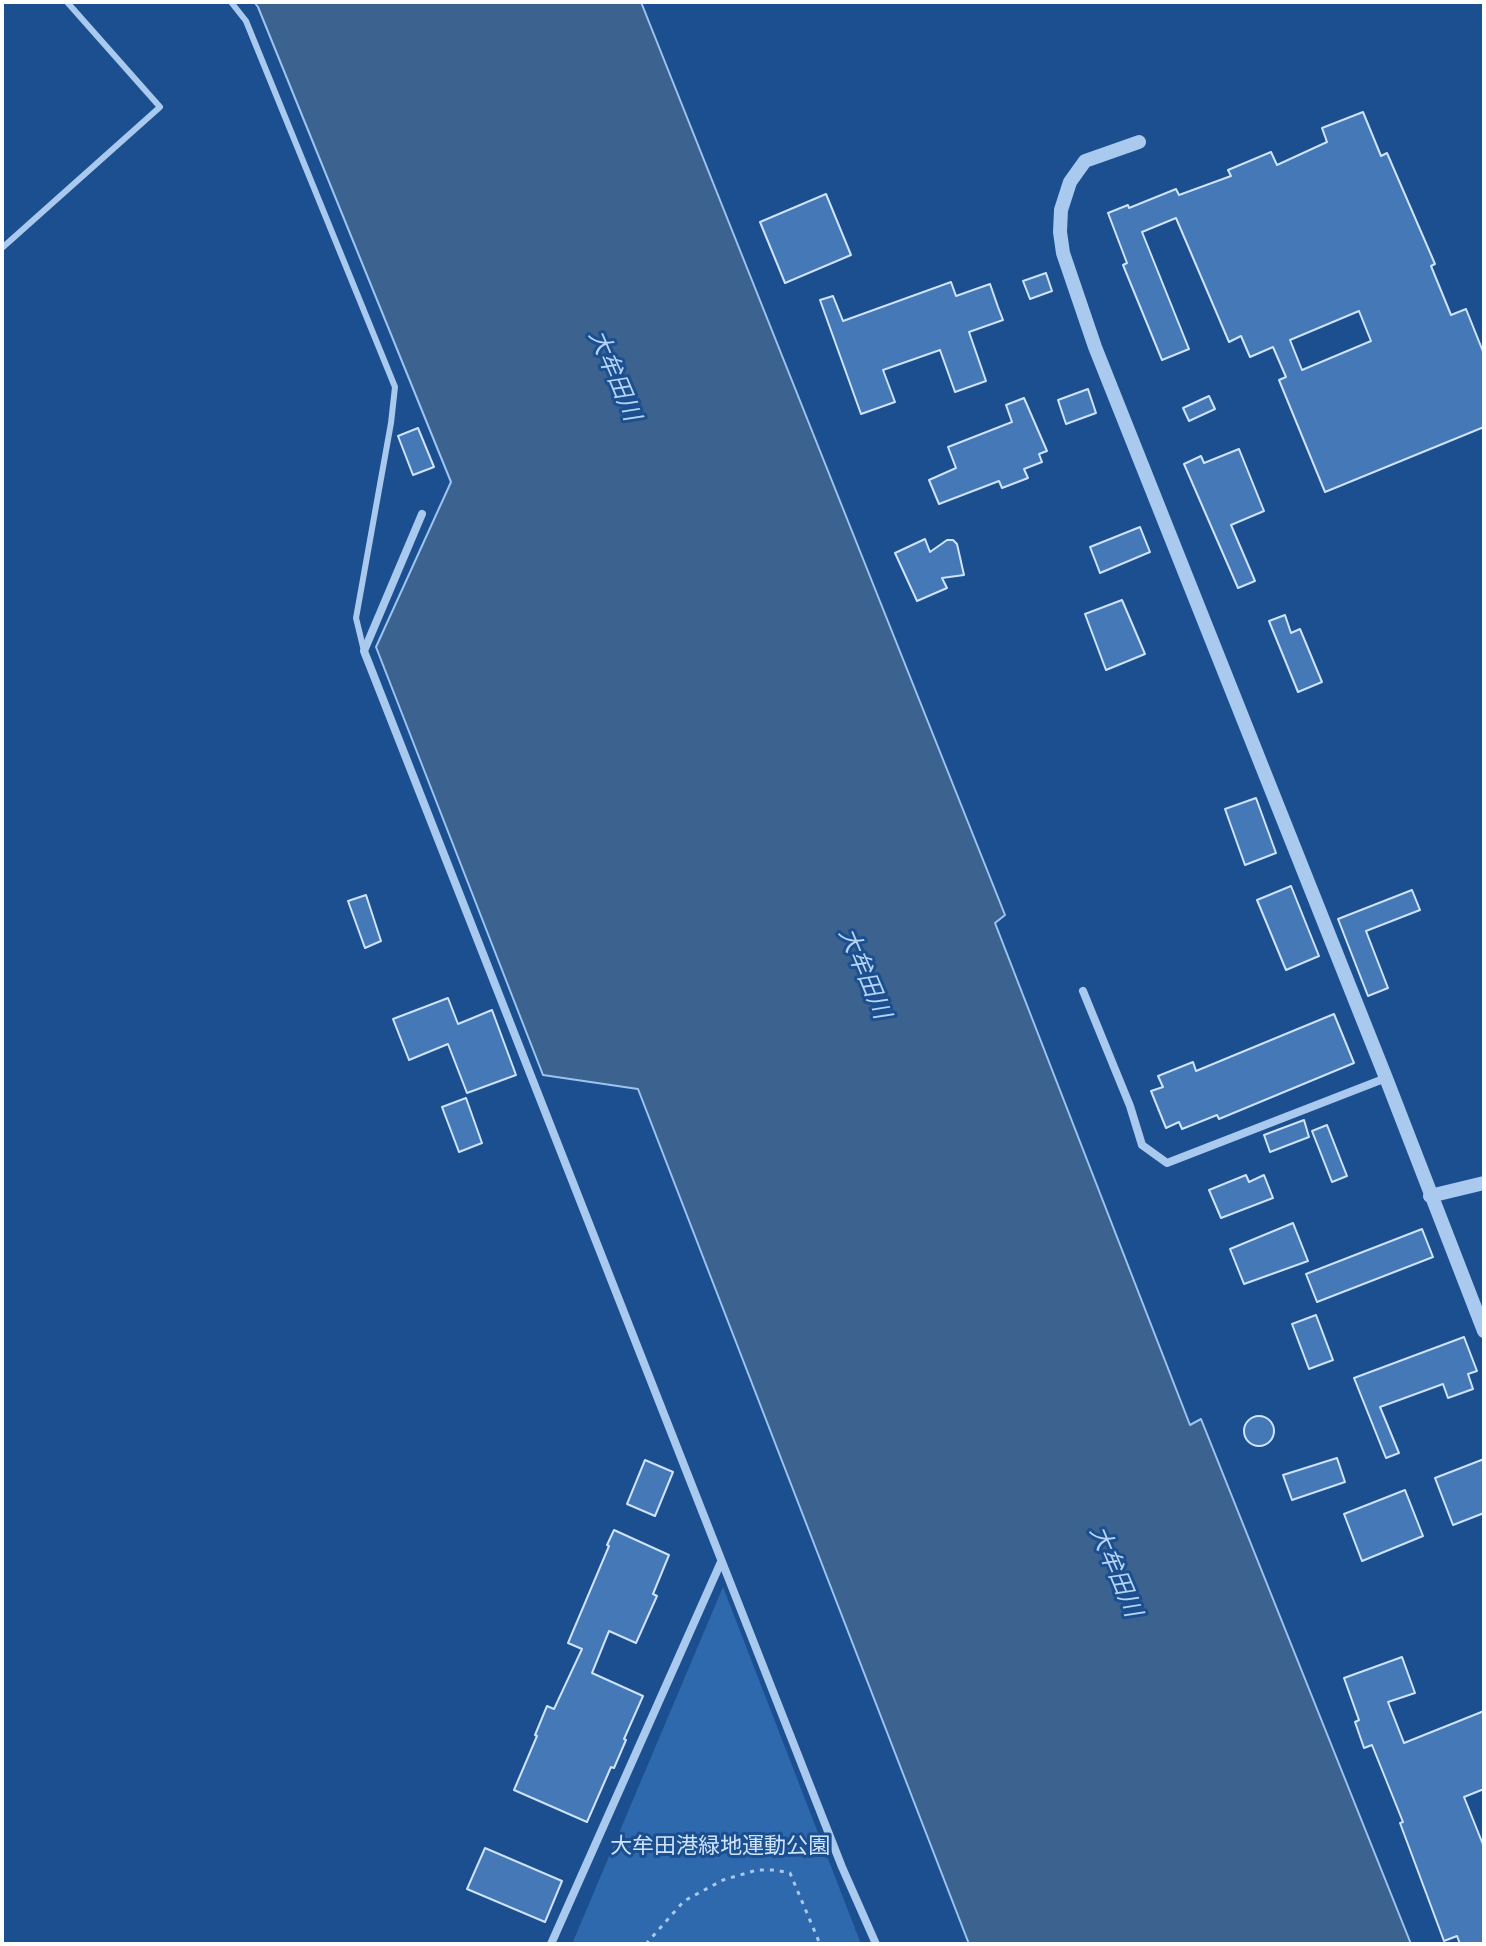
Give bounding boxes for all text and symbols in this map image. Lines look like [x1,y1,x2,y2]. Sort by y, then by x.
water label: 大牟田川 [583,325,647,425]
water label: 大牟田川 [833,923,897,1023]
water label: 大牟田川 [1084,1521,1148,1621]
park label: 大牟田港緑地運動公園 [610,1833,830,1859]

